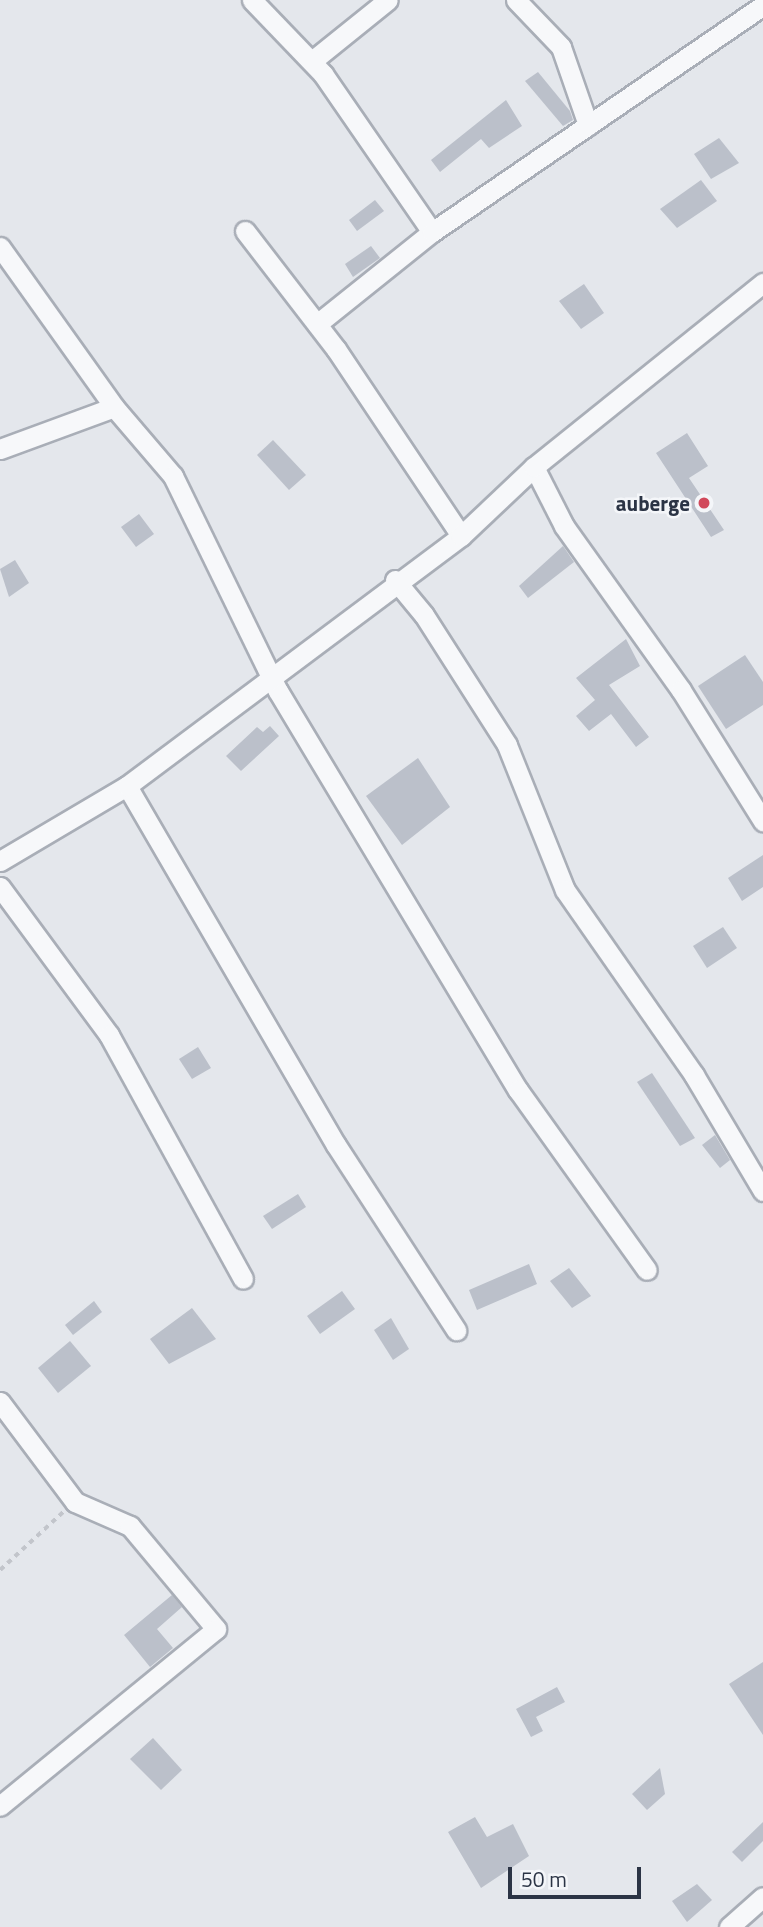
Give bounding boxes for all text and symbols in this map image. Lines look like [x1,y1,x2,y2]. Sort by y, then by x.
place label: auberge [616,490,690,516]
marker: auberge [696,495,712,511]
scale bar [511,1854,644,1898]
text: 50 m [521,1863,567,1895]

